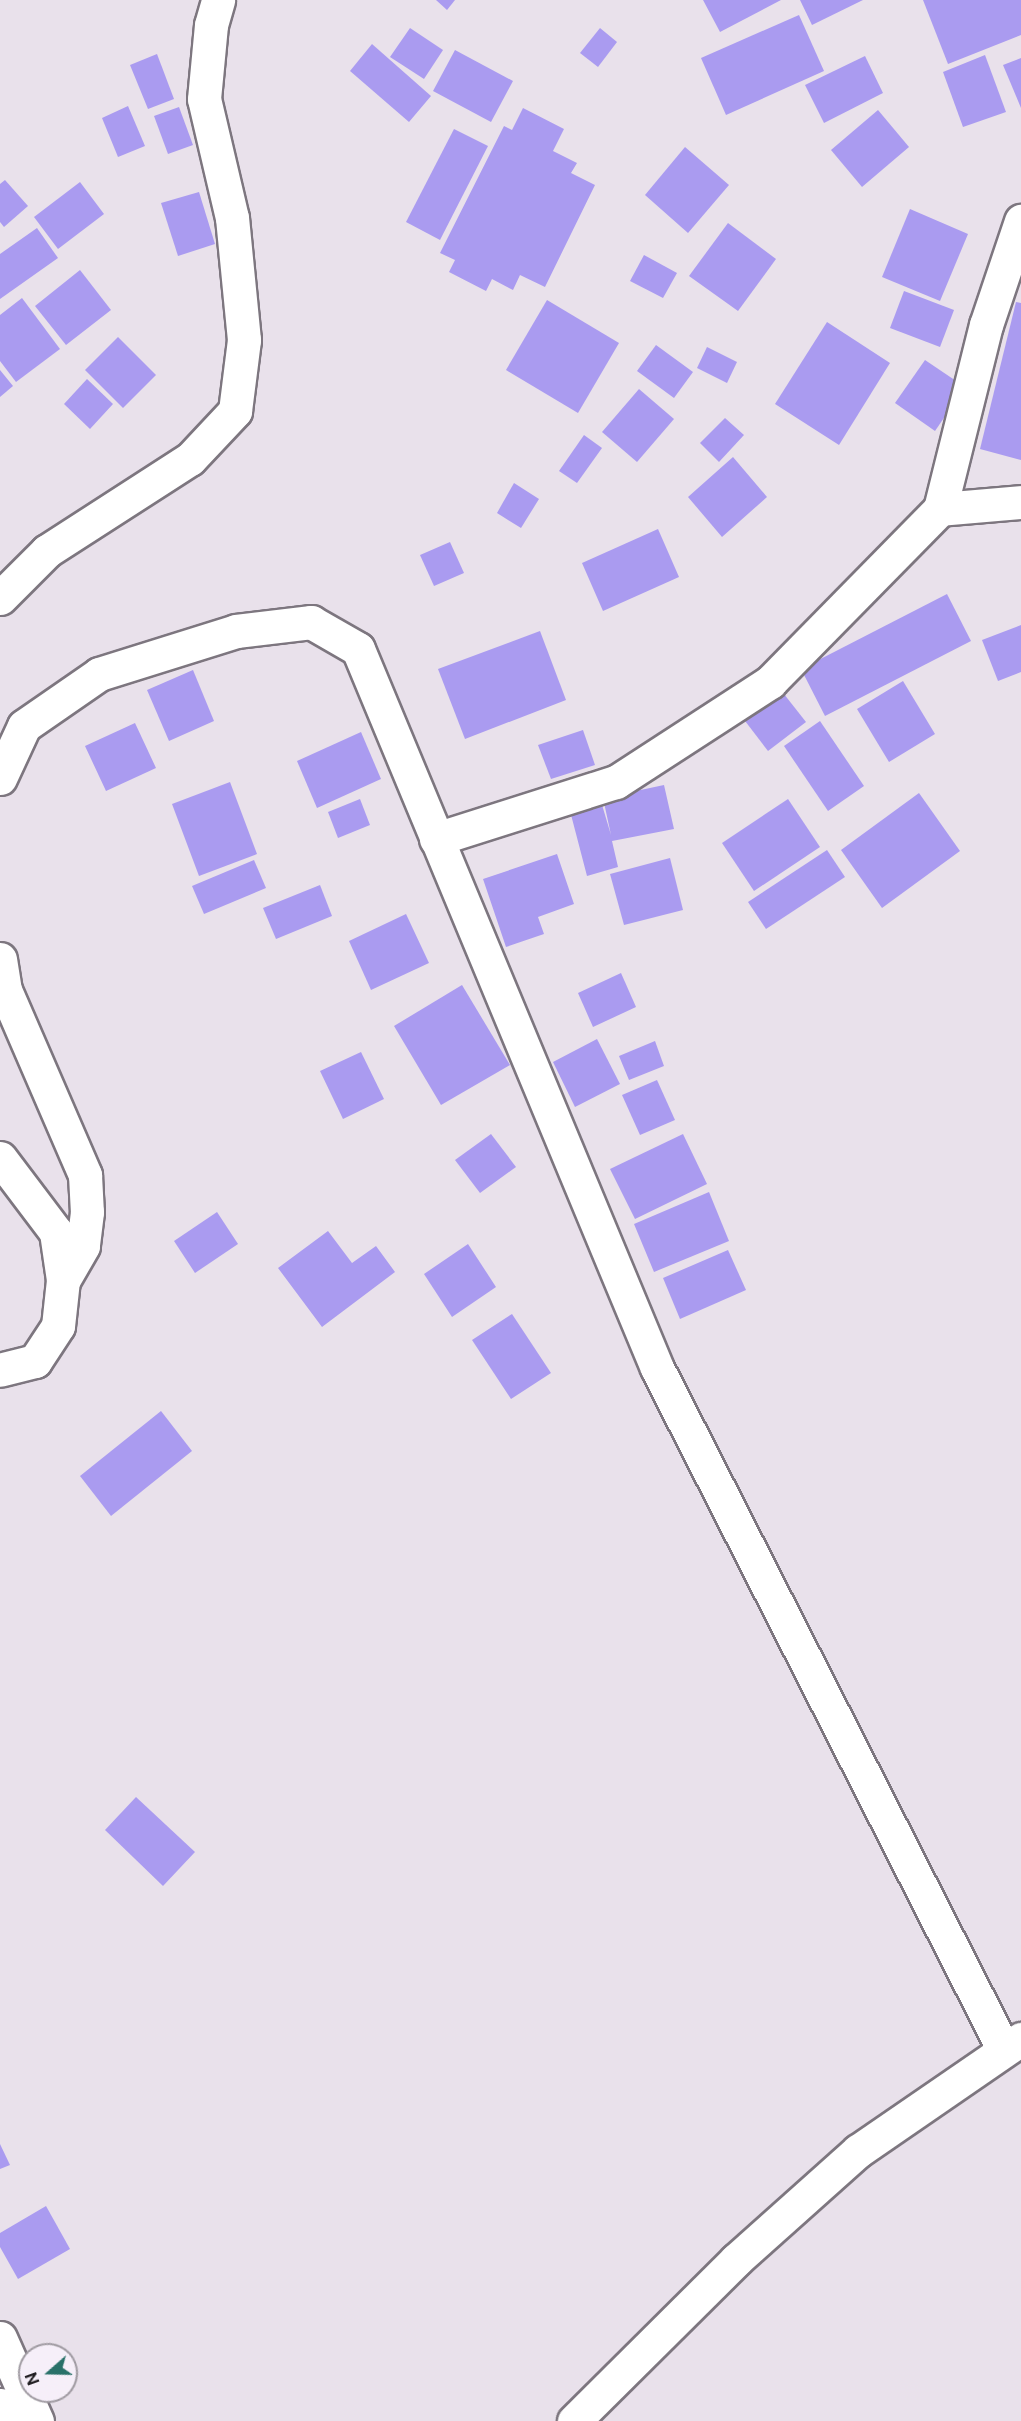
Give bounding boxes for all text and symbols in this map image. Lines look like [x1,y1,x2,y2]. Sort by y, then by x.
north arrow [18,2343,78,2403]
text: N [21,2370,44,2388]

